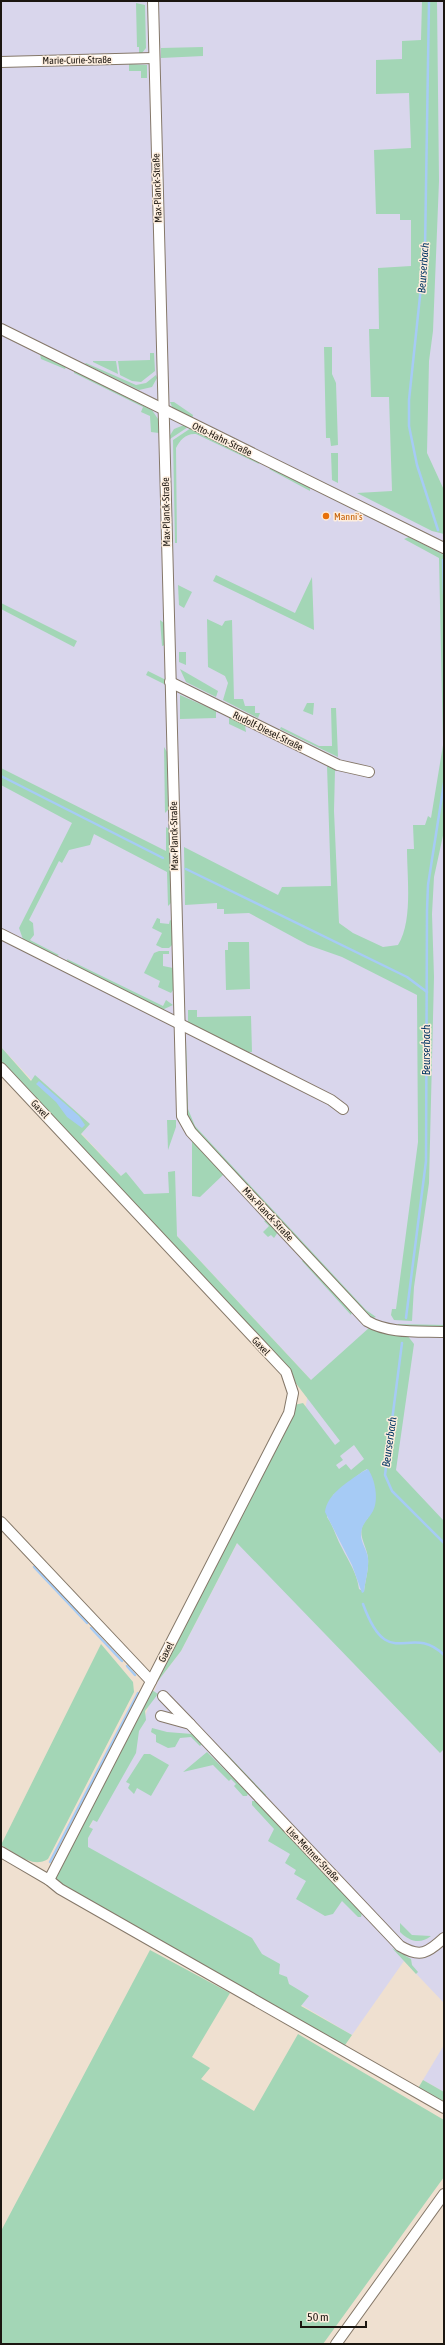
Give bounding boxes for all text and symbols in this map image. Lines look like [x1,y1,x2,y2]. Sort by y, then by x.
street label: Marie-Curie-Straße [42,54,112,66]
street label: Max-Planck-Straße [150,153,164,223]
water label: Beurserbach [415,242,431,294]
street label: Otto-Hahn-Straße [190,420,254,458]
street label: Max-Planck-Straße [160,477,172,547]
marker: Manni's [321,511,331,521]
place label: Manni's [334,511,363,522]
street label: Rudolf-Diesel-Straße [231,709,305,753]
street label: Max-Planck-Straße [168,801,180,871]
water label: Beurserbach [420,1024,432,1075]
street label: Gaxel [29,1098,51,1121]
street label: Max-Planck-Straße [240,1185,296,1243]
street label: Gaxel [250,1335,272,1358]
water label: Beurserbach [380,1415,399,1468]
street label: Gaxel [156,1640,176,1664]
street label: Lise-Meitner-Straße [284,1824,342,1884]
scale bar [301,2303,366,2329]
text: 50 m [307,2310,329,2324]

